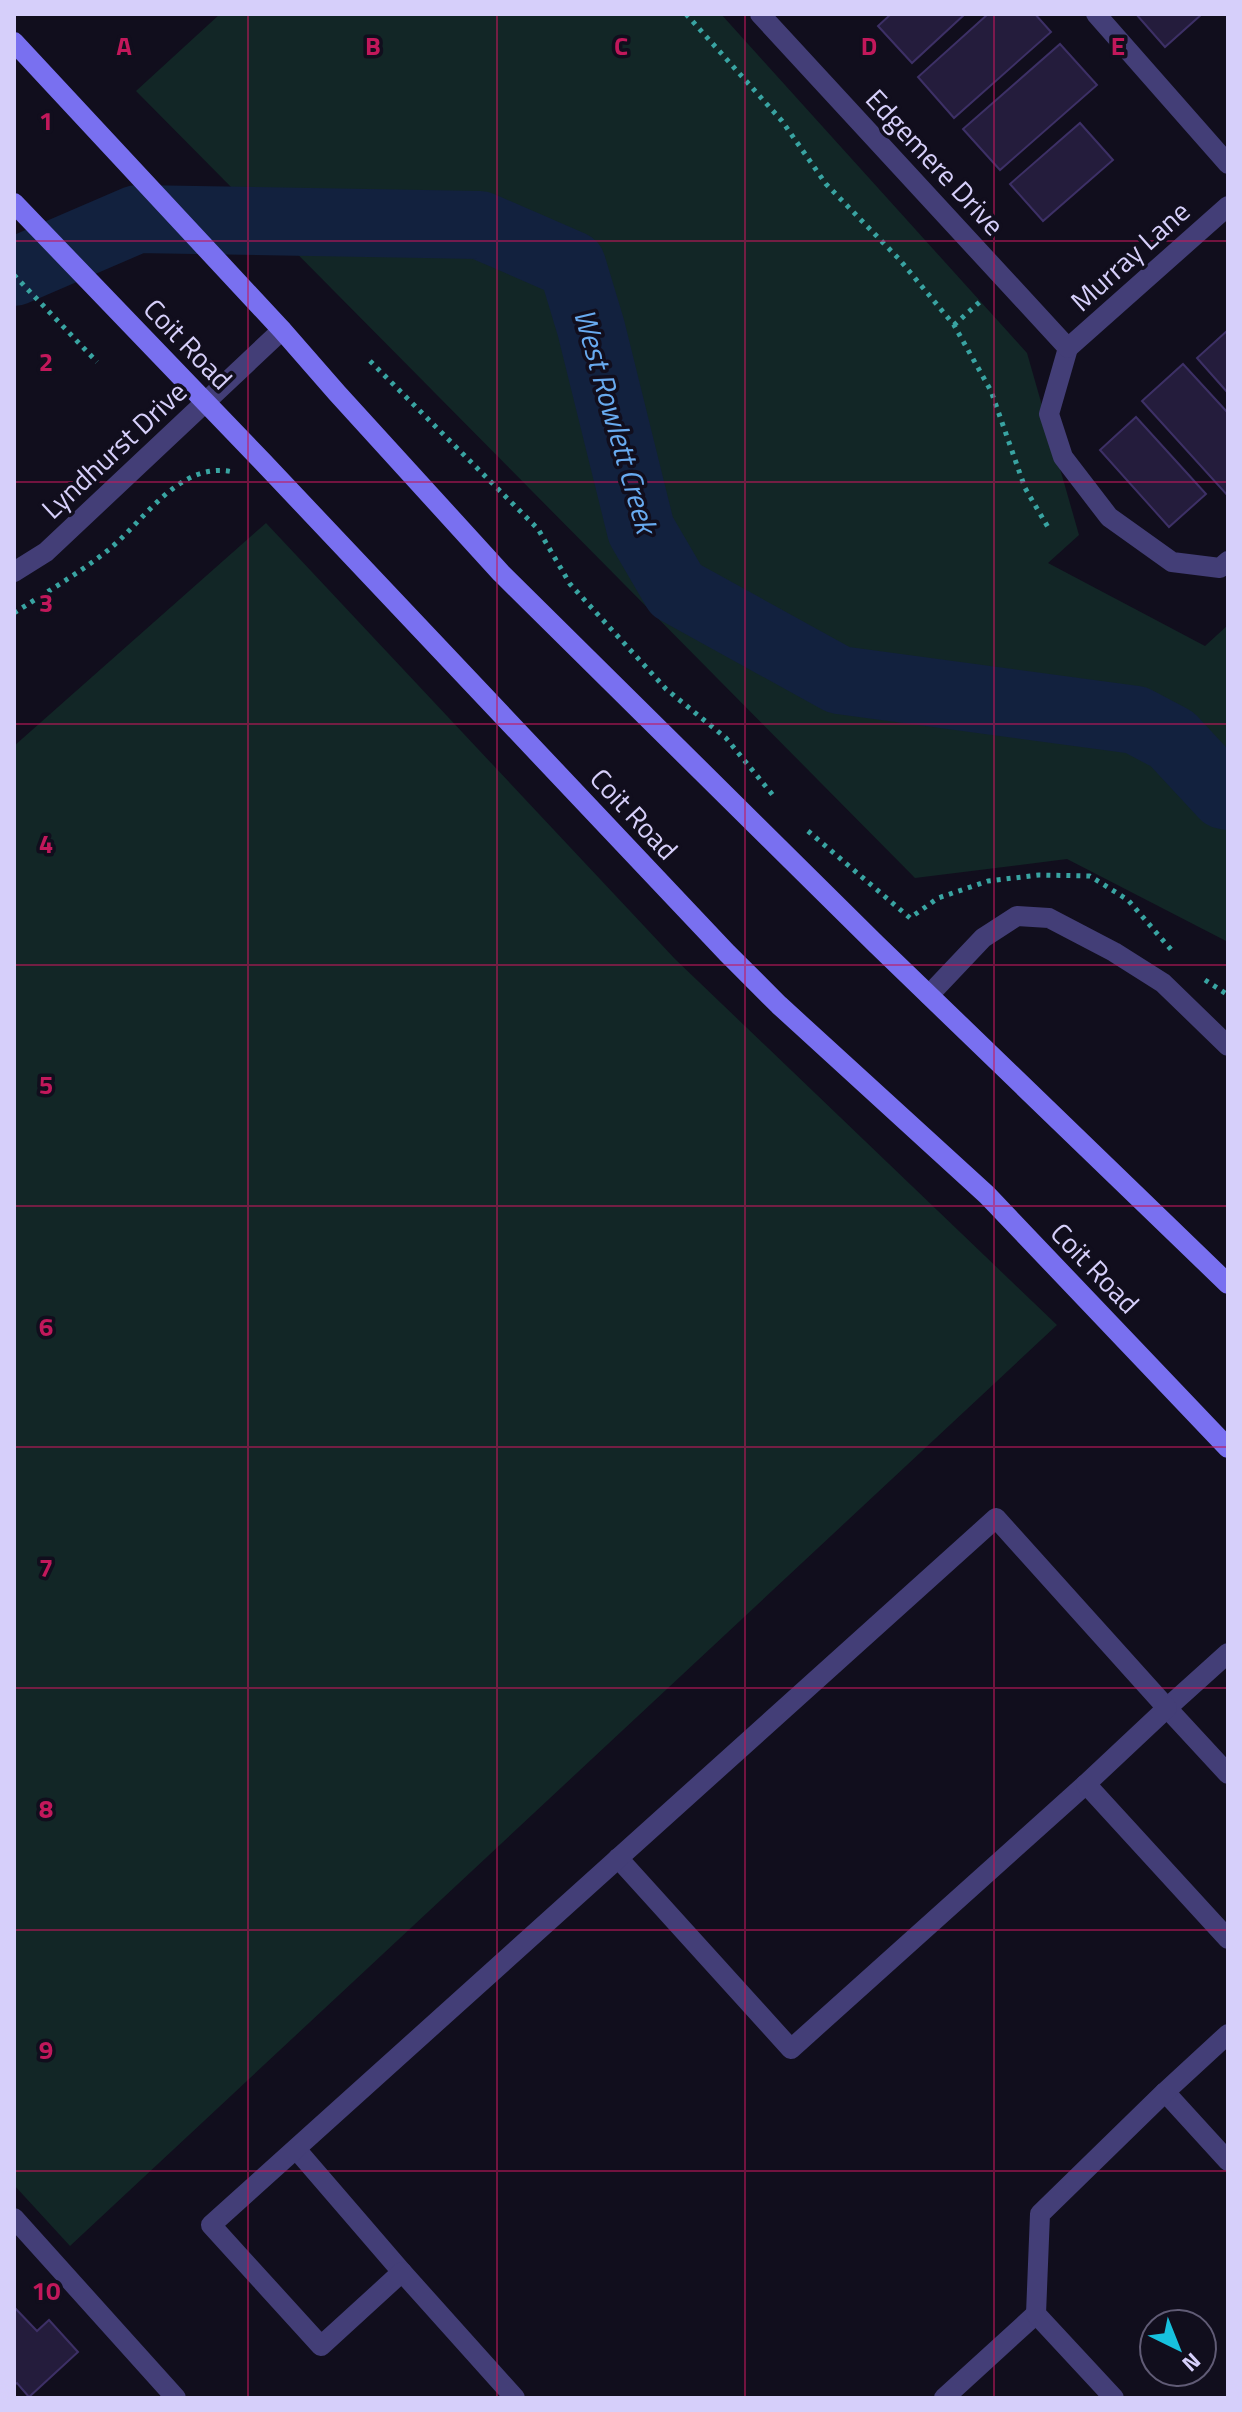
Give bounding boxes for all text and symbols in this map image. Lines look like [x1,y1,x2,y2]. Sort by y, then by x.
text: A [116,26,132,65]
text: B [365,26,381,65]
text: C [614,26,628,65]
text: D [861,26,877,65]
text: E [1111,26,1125,65]
street label: Edgemere Drive [856,79,1015,245]
text: 1 [39,101,53,140]
street label: Murray Lane [1060,190,1199,321]
street label: Coit Road [134,288,243,399]
water label: West Rowlett Creek [562,303,671,542]
text: 2 [39,342,53,381]
street label: Lyndhurst Drive [31,371,196,529]
text: 3 [39,583,53,622]
street label: Coit Road [580,758,688,869]
text: 4 [39,824,53,863]
text: 5 [39,1065,53,1104]
street label: Coit Road [1041,1212,1150,1323]
text: 6 [39,1307,53,1346]
text: 7 [39,1548,53,1587]
text: 8 [39,1789,53,1828]
text: 9 [39,2030,53,2069]
text: 10 [31,2271,61,2310]
north arrow [1138,2308,1218,2388]
text: N [1174,2345,1209,2380]

